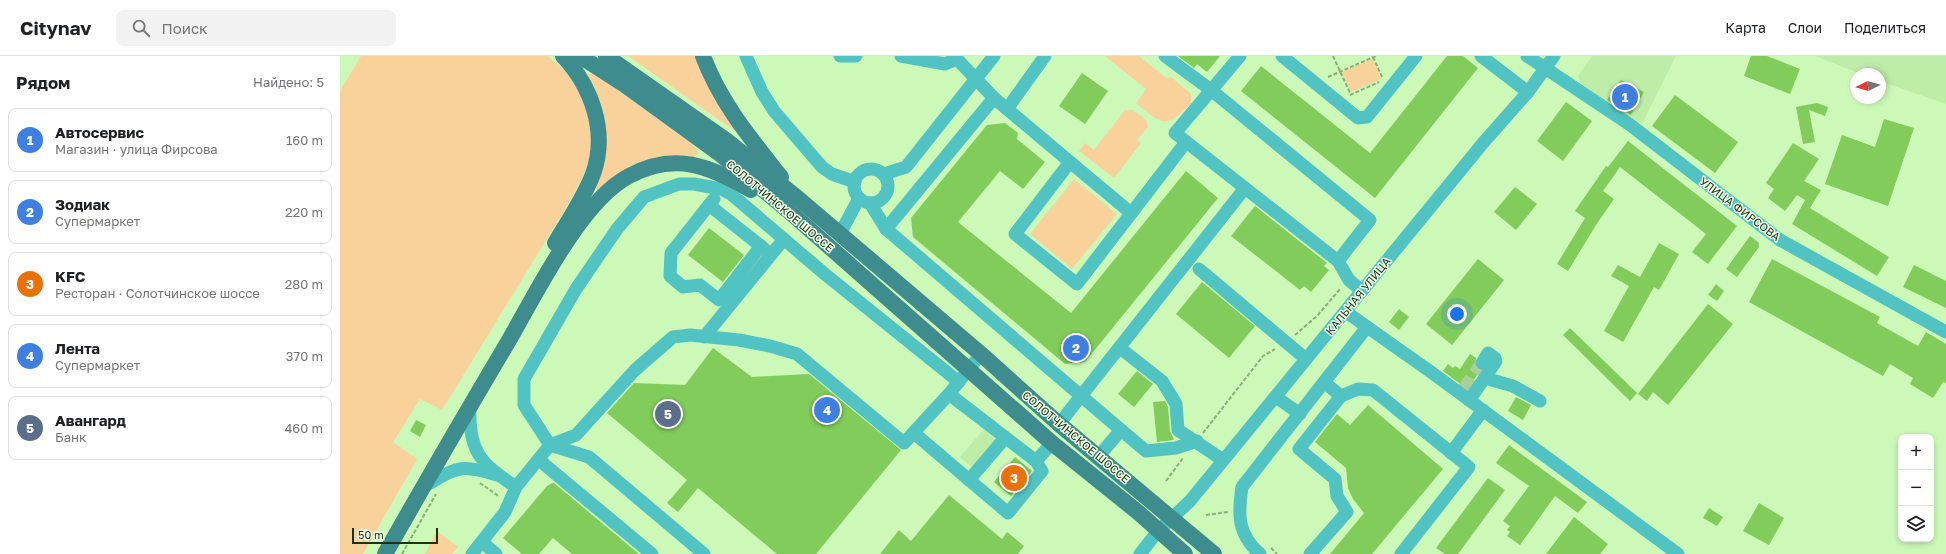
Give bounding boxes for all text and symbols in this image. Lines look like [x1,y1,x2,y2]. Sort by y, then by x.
search box [116,10,396,46]
text: Citynav [20,16,92,39]
icon: search [130,17,152,39]
text: Поиск [162,19,208,37]
text: Карта [1725,19,1766,36]
text: Слои [1788,19,1822,36]
text: Поделиться [1844,19,1926,36]
north arrow [1850,68,1886,104]
text: Рядом [16,72,70,93]
text: Найдено: 5 [253,74,324,90]
pin: 1 [1612,82,1638,112]
text: Автосервис [55,123,144,141]
text: 1 [27,132,33,148]
text: 160 m [286,132,323,148]
text: Магазин · улица Фирсова [55,141,218,157]
street label: СОЛОТЧИНСКОЕ ШОССЕ [724,157,837,254]
street label: УЛИЦА ФИРСОВА [1698,174,1783,243]
text: Зодиак [55,195,110,213]
text: 2 [26,204,34,220]
text: 220 m [285,204,323,220]
text: Супермаркет [55,213,140,229]
street label: КАЛЬНАЯ УЛИЦА [1322,254,1393,337]
text: KFC [55,267,85,285]
text: 3 [26,276,34,292]
text: 280 m [285,276,323,292]
text: Ресторан · Солотчинское шоссе [55,285,260,301]
your location [1447,304,1467,324]
pin: 2 [1063,333,1089,363]
text: Лента [55,339,100,357]
text: 4 [26,348,34,364]
text: 370 m [286,348,323,364]
text: Супермаркет [55,357,140,373]
street label: СОЛОТЧИНСКОЕ ШОССЕ [1020,388,1133,485]
pin: 4 [814,395,840,425]
pin: 5 [655,399,681,429]
text: Авангард [55,411,126,429]
text: 5 [26,420,34,436]
text: 460 m [284,420,323,436]
text: Банк [55,429,86,445]
map controls [1898,434,1934,542]
button: + [1898,434,1934,470]
pin: 3 [1001,463,1027,493]
button: − [1898,470,1934,506]
button: layers [1898,506,1934,542]
scale bar [352,526,438,545]
text: 50 m [358,528,384,541]

